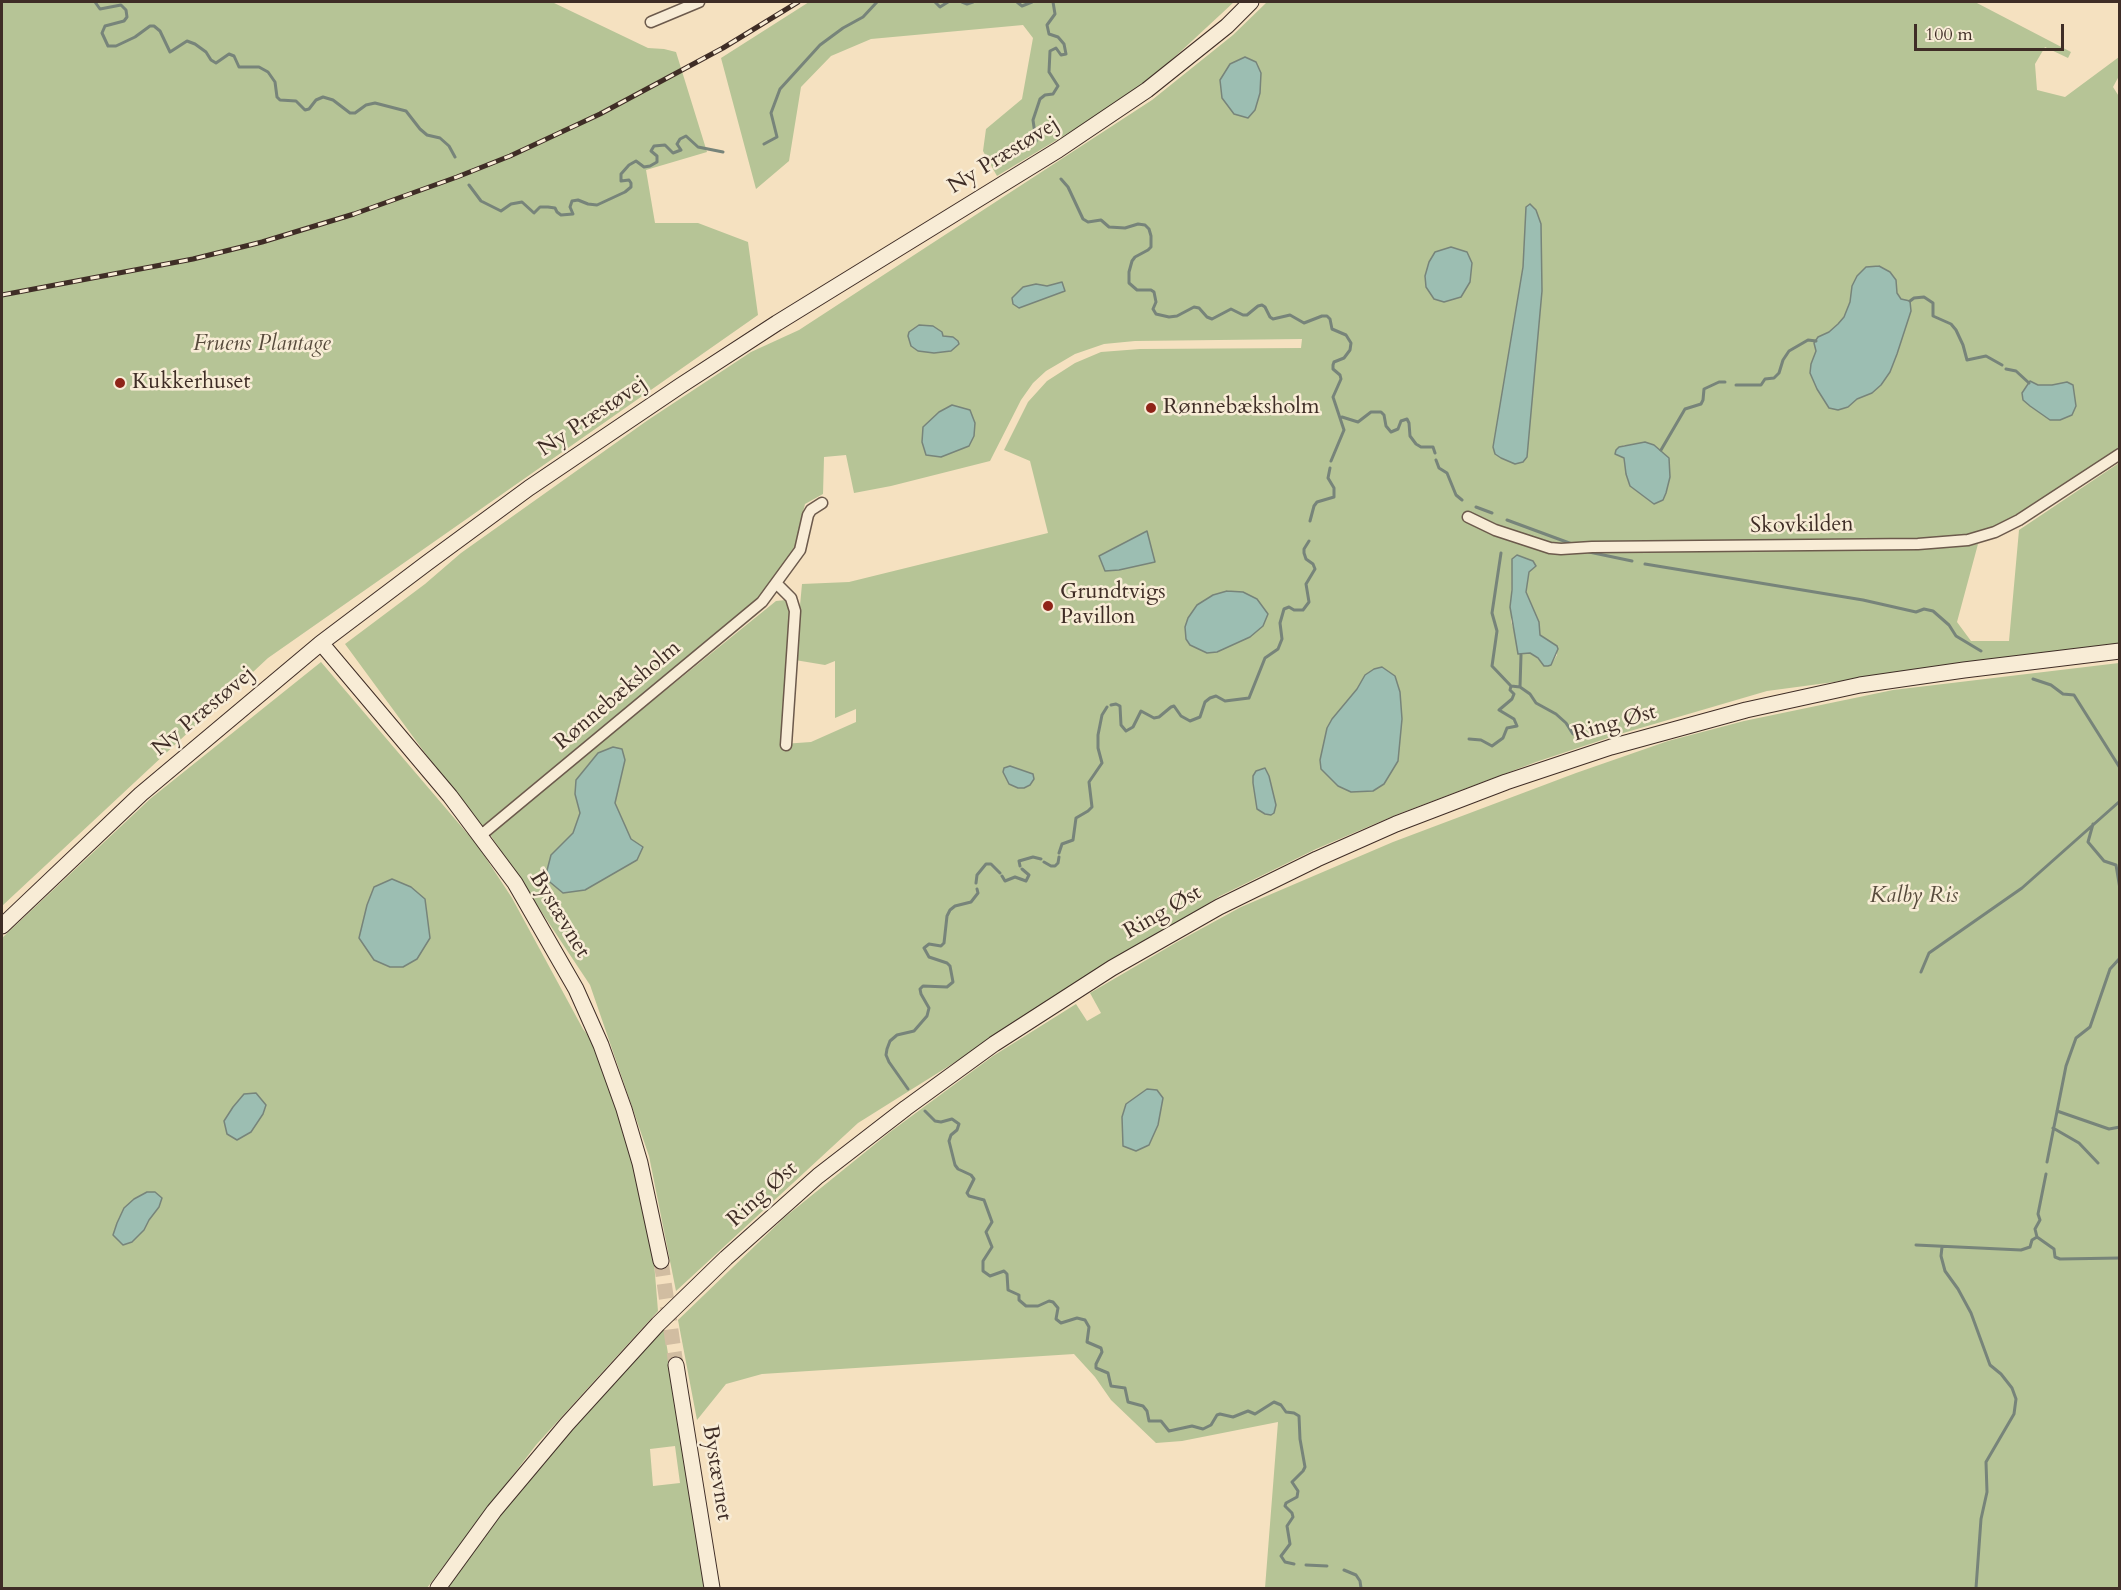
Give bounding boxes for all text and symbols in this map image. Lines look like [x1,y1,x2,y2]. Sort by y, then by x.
scale bar [1917,12,2067,50]
text: 100 m [1925,22,1973,47]
street label: Ny Præstøvej [944,111,1064,201]
park label: Fruens Plantage [193,332,331,358]
place label: Kukkerhuset [132,370,250,396]
street label: Ny Præstøvej [533,371,653,463]
marker: Kukkerhuset [113,376,127,390]
place label: Rønnebæksholm [1163,395,1320,421]
marker: Rønnebæksholm [1144,401,1158,415]
street label: Skovkilden [1750,512,1854,540]
place label: Grundtvigs Pavillon [1060,580,1166,632]
marker: Grundtvigs Pavillon [1041,599,1055,613]
street label: Rønnebæksholm [550,636,686,756]
street label: Ny Præstøvej [147,661,261,763]
street label: Ring Øst [1570,700,1660,748]
street label: Bystævnet [523,867,595,963]
street label: Ring Øst [1119,880,1207,946]
park label: Kalby Ris [1870,884,1958,910]
street label: Ring Øst [722,1157,804,1233]
street label: Bystævnet [695,1423,737,1523]

